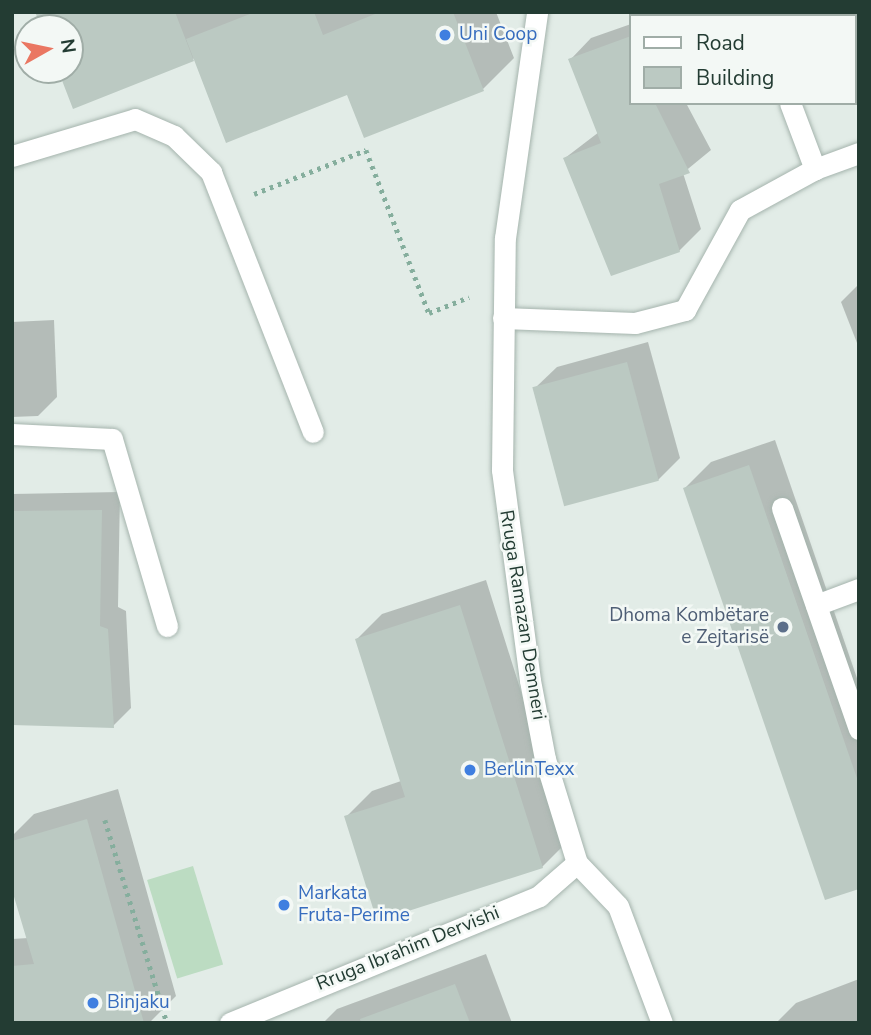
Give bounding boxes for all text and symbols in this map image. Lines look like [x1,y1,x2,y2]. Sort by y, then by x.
north arrow [14,14,84,84]
legend [630,14,857,105]
place label: Uni Coop [459,24,537,46]
marker: Uni Coop [437,27,453,43]
text: Road [696,29,745,57]
text: N [54,37,82,55]
text: Building [696,64,774,92]
street label: Rruga Ramazan Demneri [494,508,550,722]
place label: Dhoma Kombëtare e Zejtarisë [609,605,769,649]
marker: Dhoma Kombëtare e Zejtarisë [775,619,791,635]
place label: BerlinTexx [484,759,575,781]
marker: BerlinTexx [462,762,478,778]
place label: Markata Fruta-Perime [298,883,410,927]
marker: Markata Fruta-Perime [276,897,292,913]
street label: Rruga Ibrahim Dervishi [313,902,503,996]
place label: Binjaku [107,992,170,1014]
marker: Binjaku [85,995,101,1011]

